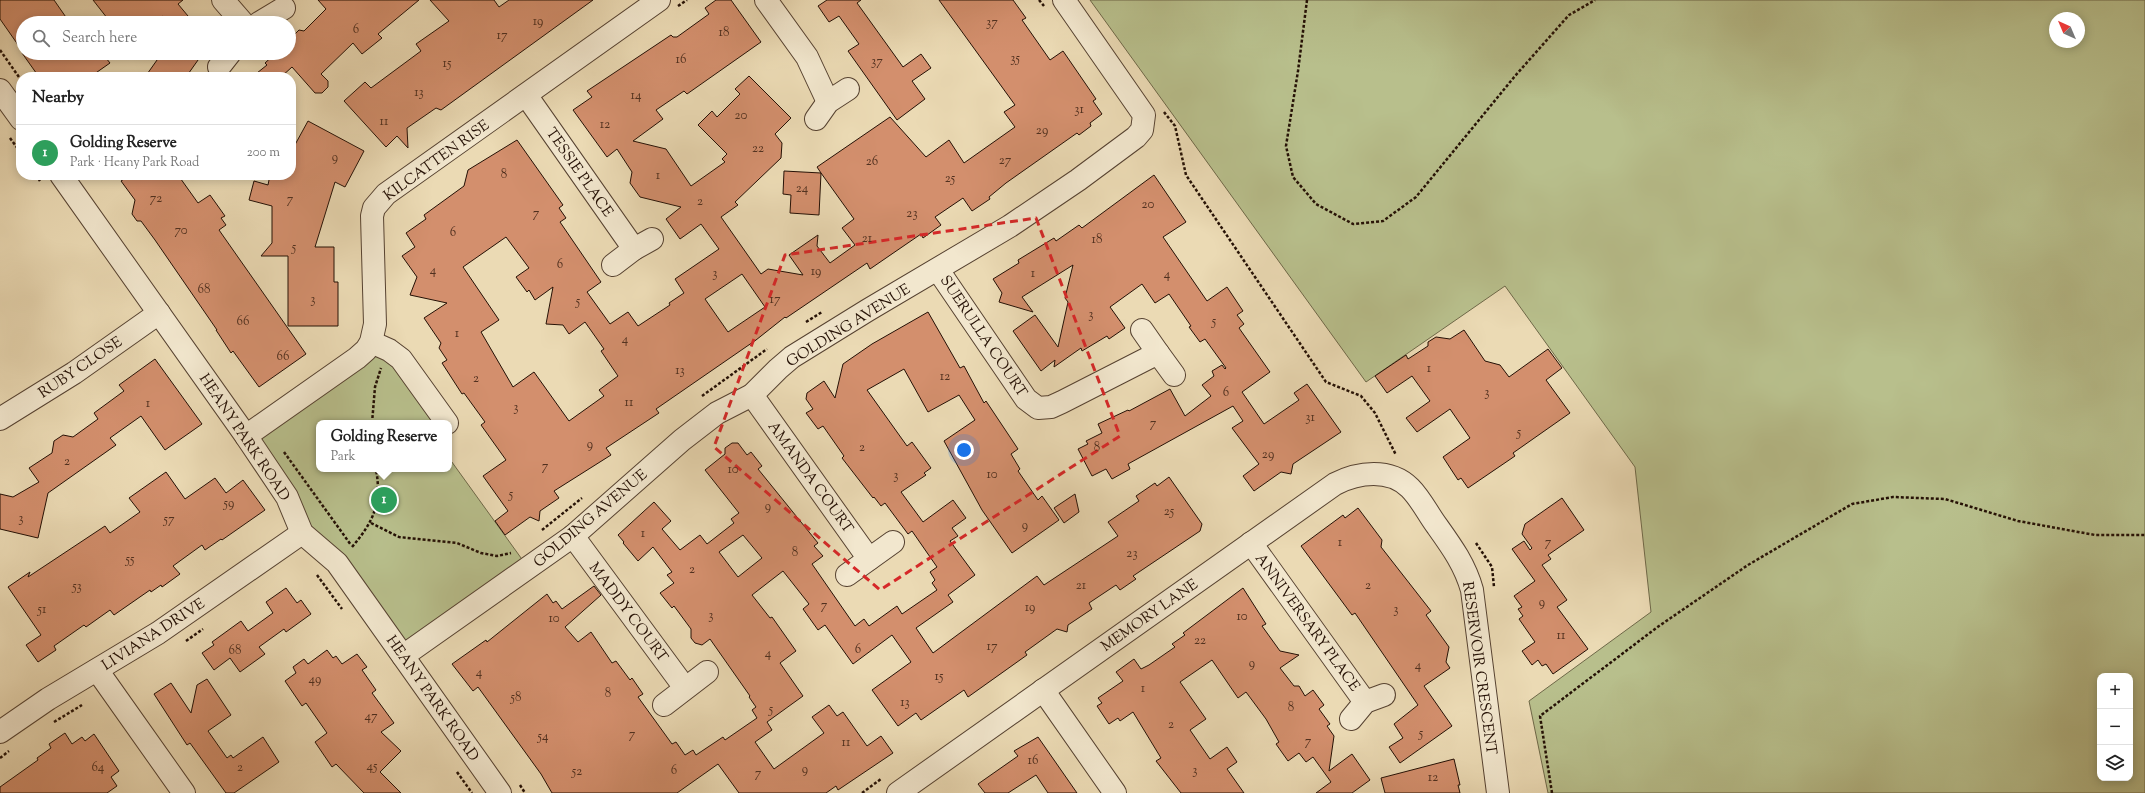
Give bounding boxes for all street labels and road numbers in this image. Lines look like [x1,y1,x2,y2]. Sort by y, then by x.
street label: KILCATTEN RISE [380,116,494,207]
street label: TESSIE PLACE [540,124,617,222]
street label: SUERULLA COURT [934,272,1032,402]
street label: GOLDING AVENUE [783,280,915,373]
street label: RUBY CLOSE [35,332,127,404]
street label: HEANY PARK ROAD [193,370,294,506]
street label: AMANDA COURT [762,418,858,539]
street label: GOLDING AVENUE [530,465,652,573]
street label: ANNIVERSARY PLACE [1249,549,1364,696]
street label: MADDY COURT [583,559,673,668]
street label: MEMORY LANE [1097,575,1203,658]
street label: RESERVOIR CRESCENT [1456,580,1501,757]
street label: LIVIANA DRIVE [98,594,209,676]
street label: HEANY PARK ROAD [380,632,483,766]

